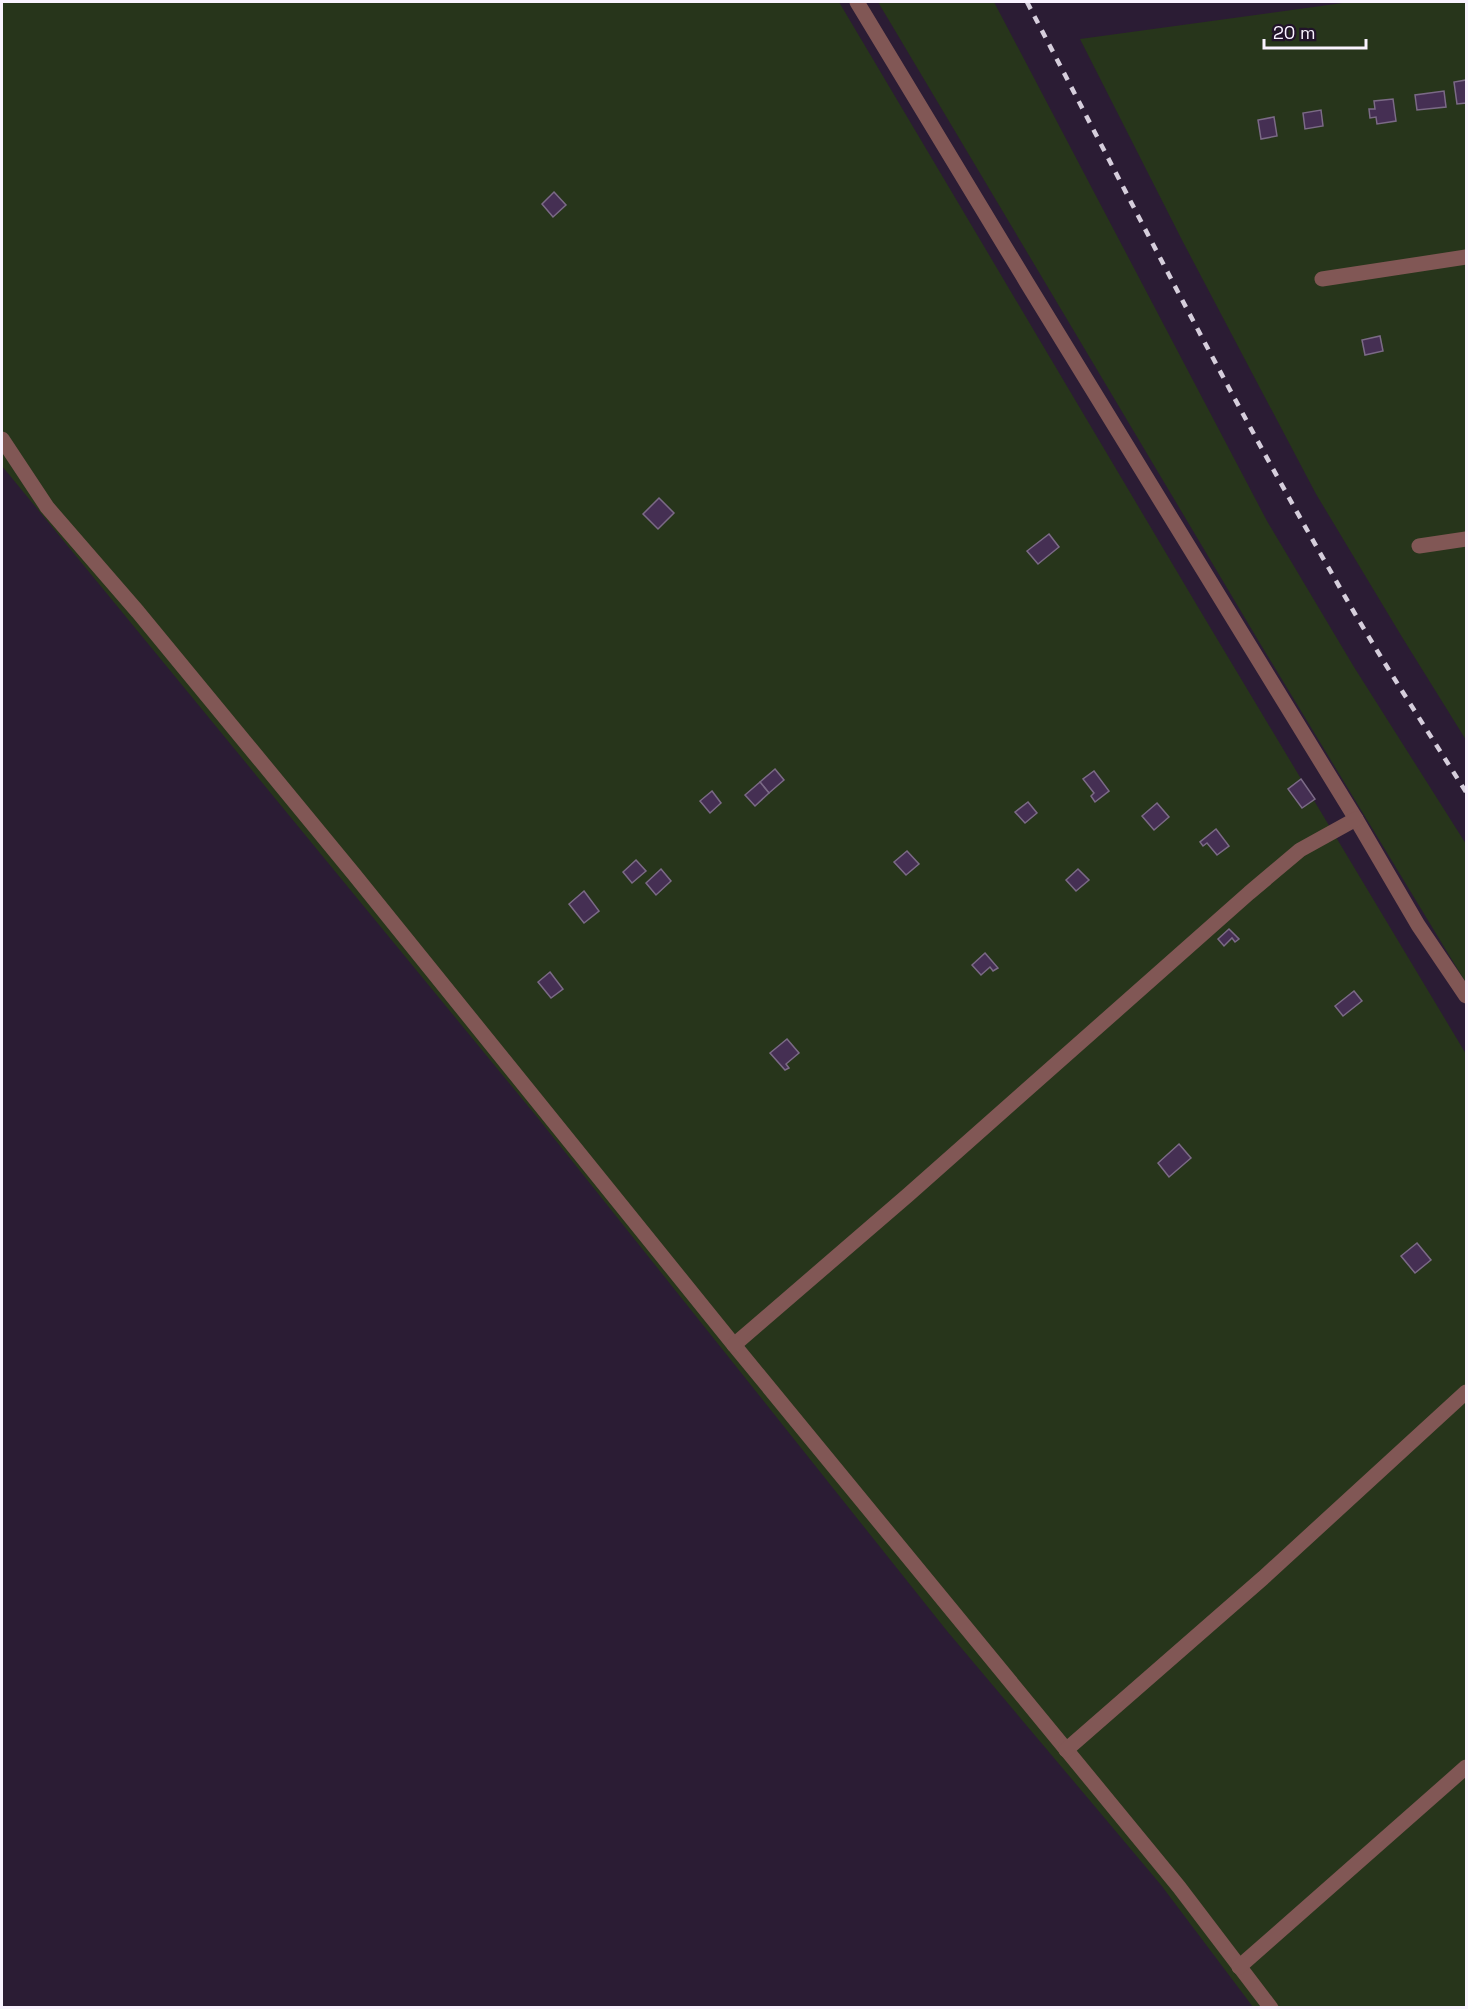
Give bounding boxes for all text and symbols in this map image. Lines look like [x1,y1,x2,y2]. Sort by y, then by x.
scale bar [1264,12,1366,50]
text: 20 m [1273,21,1316,44]

